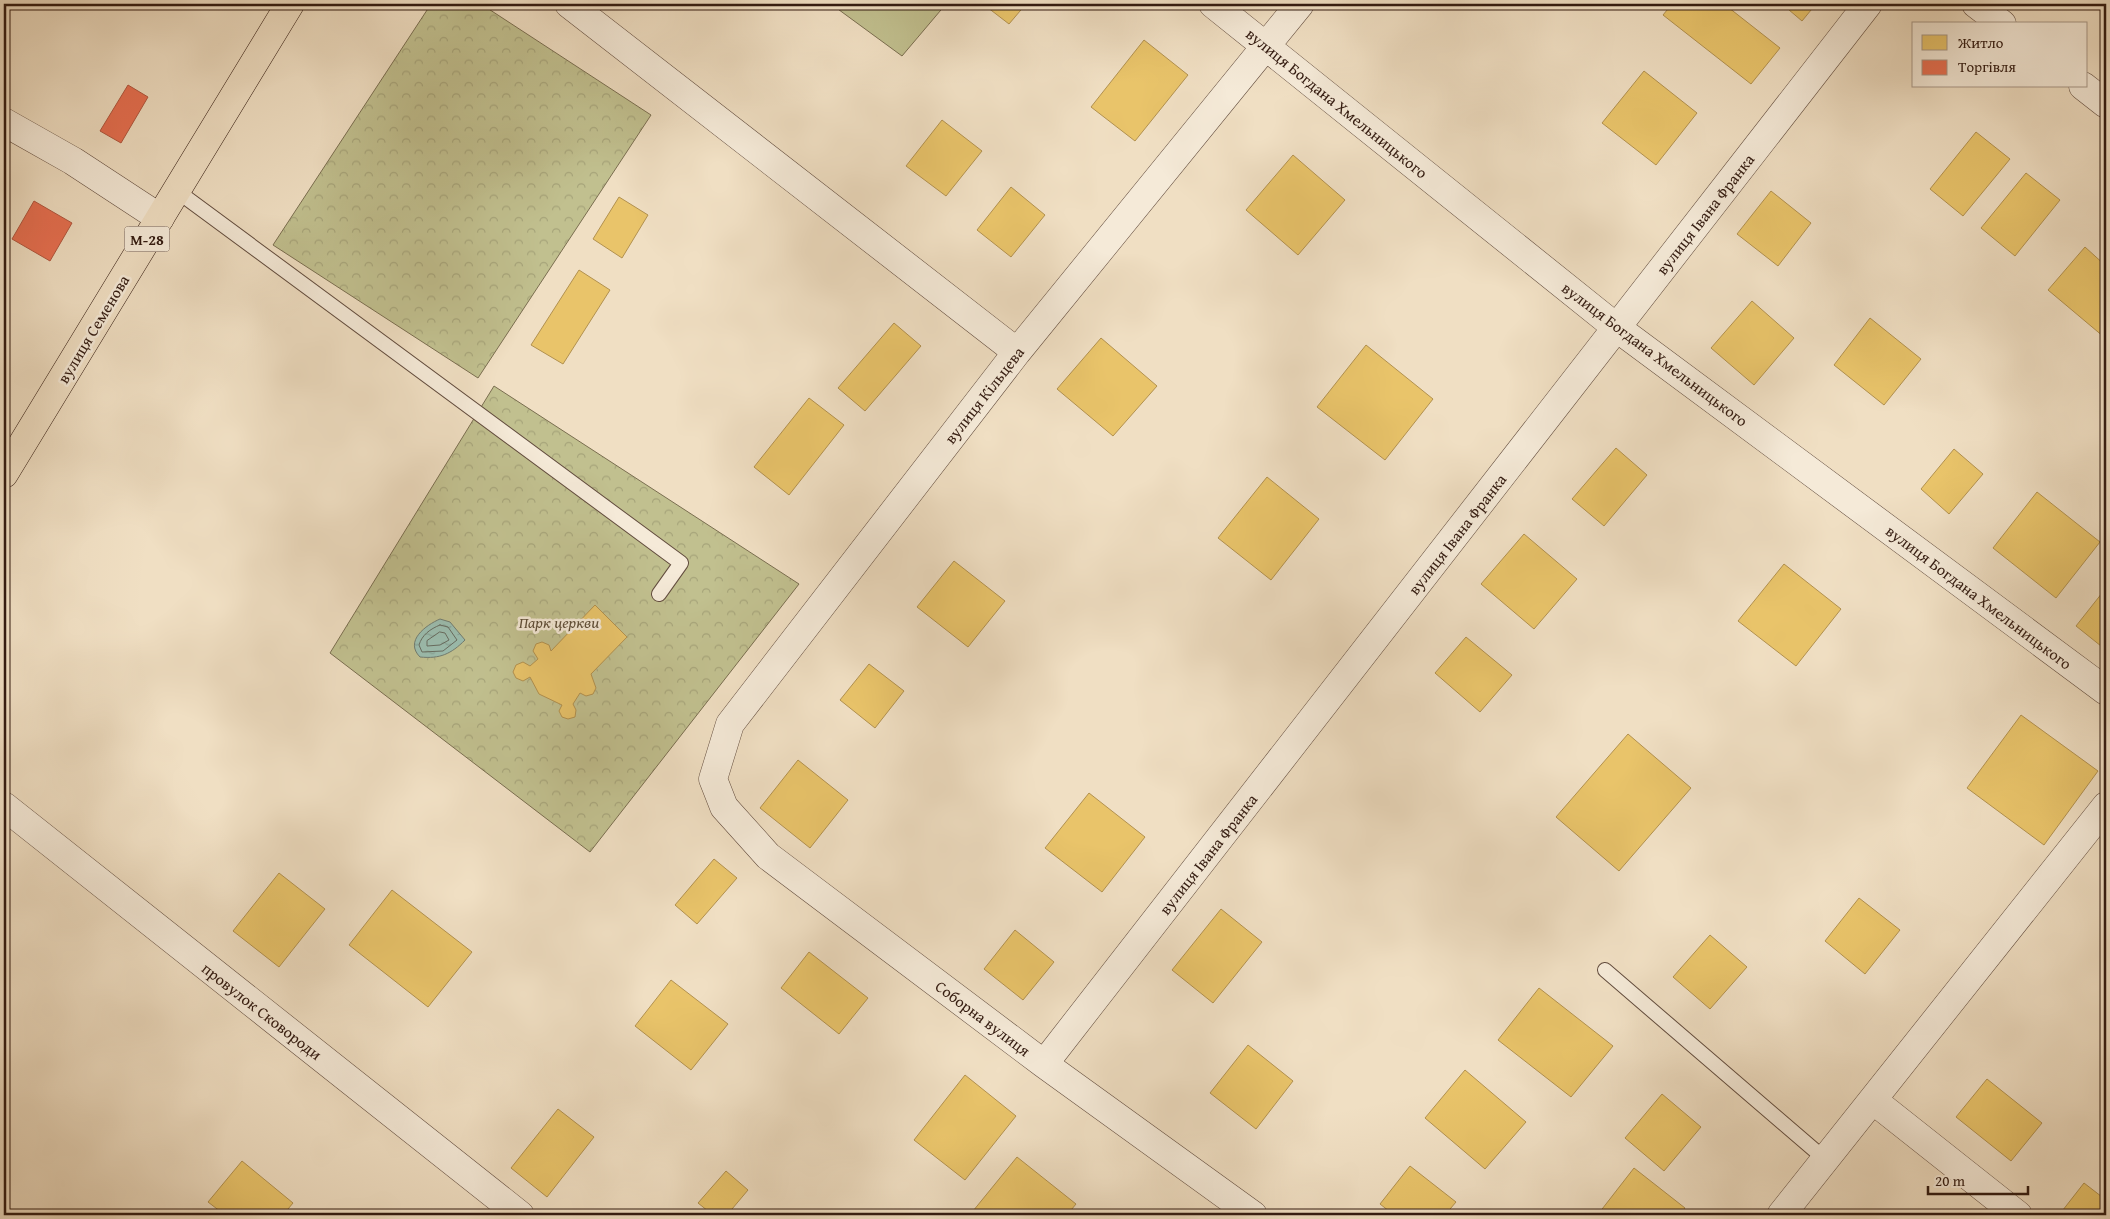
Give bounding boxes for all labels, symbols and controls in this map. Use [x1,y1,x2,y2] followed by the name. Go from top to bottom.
[1241,22,1433,184] street label: вулиця Богдана Хмельницького
[1912,22,2088,88] legend
[1957,32,2004,53] text: Житло
[1958,56,2016,77] text: Торгівля
[1650,148,1760,280] street label: вулиця Івана Франка
[124,226,170,252] road number: М-28
[51,270,135,388] street label: вулиця Семенова
[1557,276,1753,432] street label: вулиця Богдана Хмельницького
[938,341,1030,449] street label: вулиця Кільцева
[1402,468,1512,600] street label: вулиця Івана Франка
[1881,519,2077,675] street label: вулиця Богдана Хмельницького
[519,610,599,634] park label: Парк церкви
[1153,788,1263,920] street label: вулиця Івана Франка
[197,956,328,1066] street label: провулок Сковороди
[930,974,1036,1062] street label: Соборна вулиця
[1928,1164,2028,1196] scale bar
[1935,1170,1966,1191] text: 20 m

